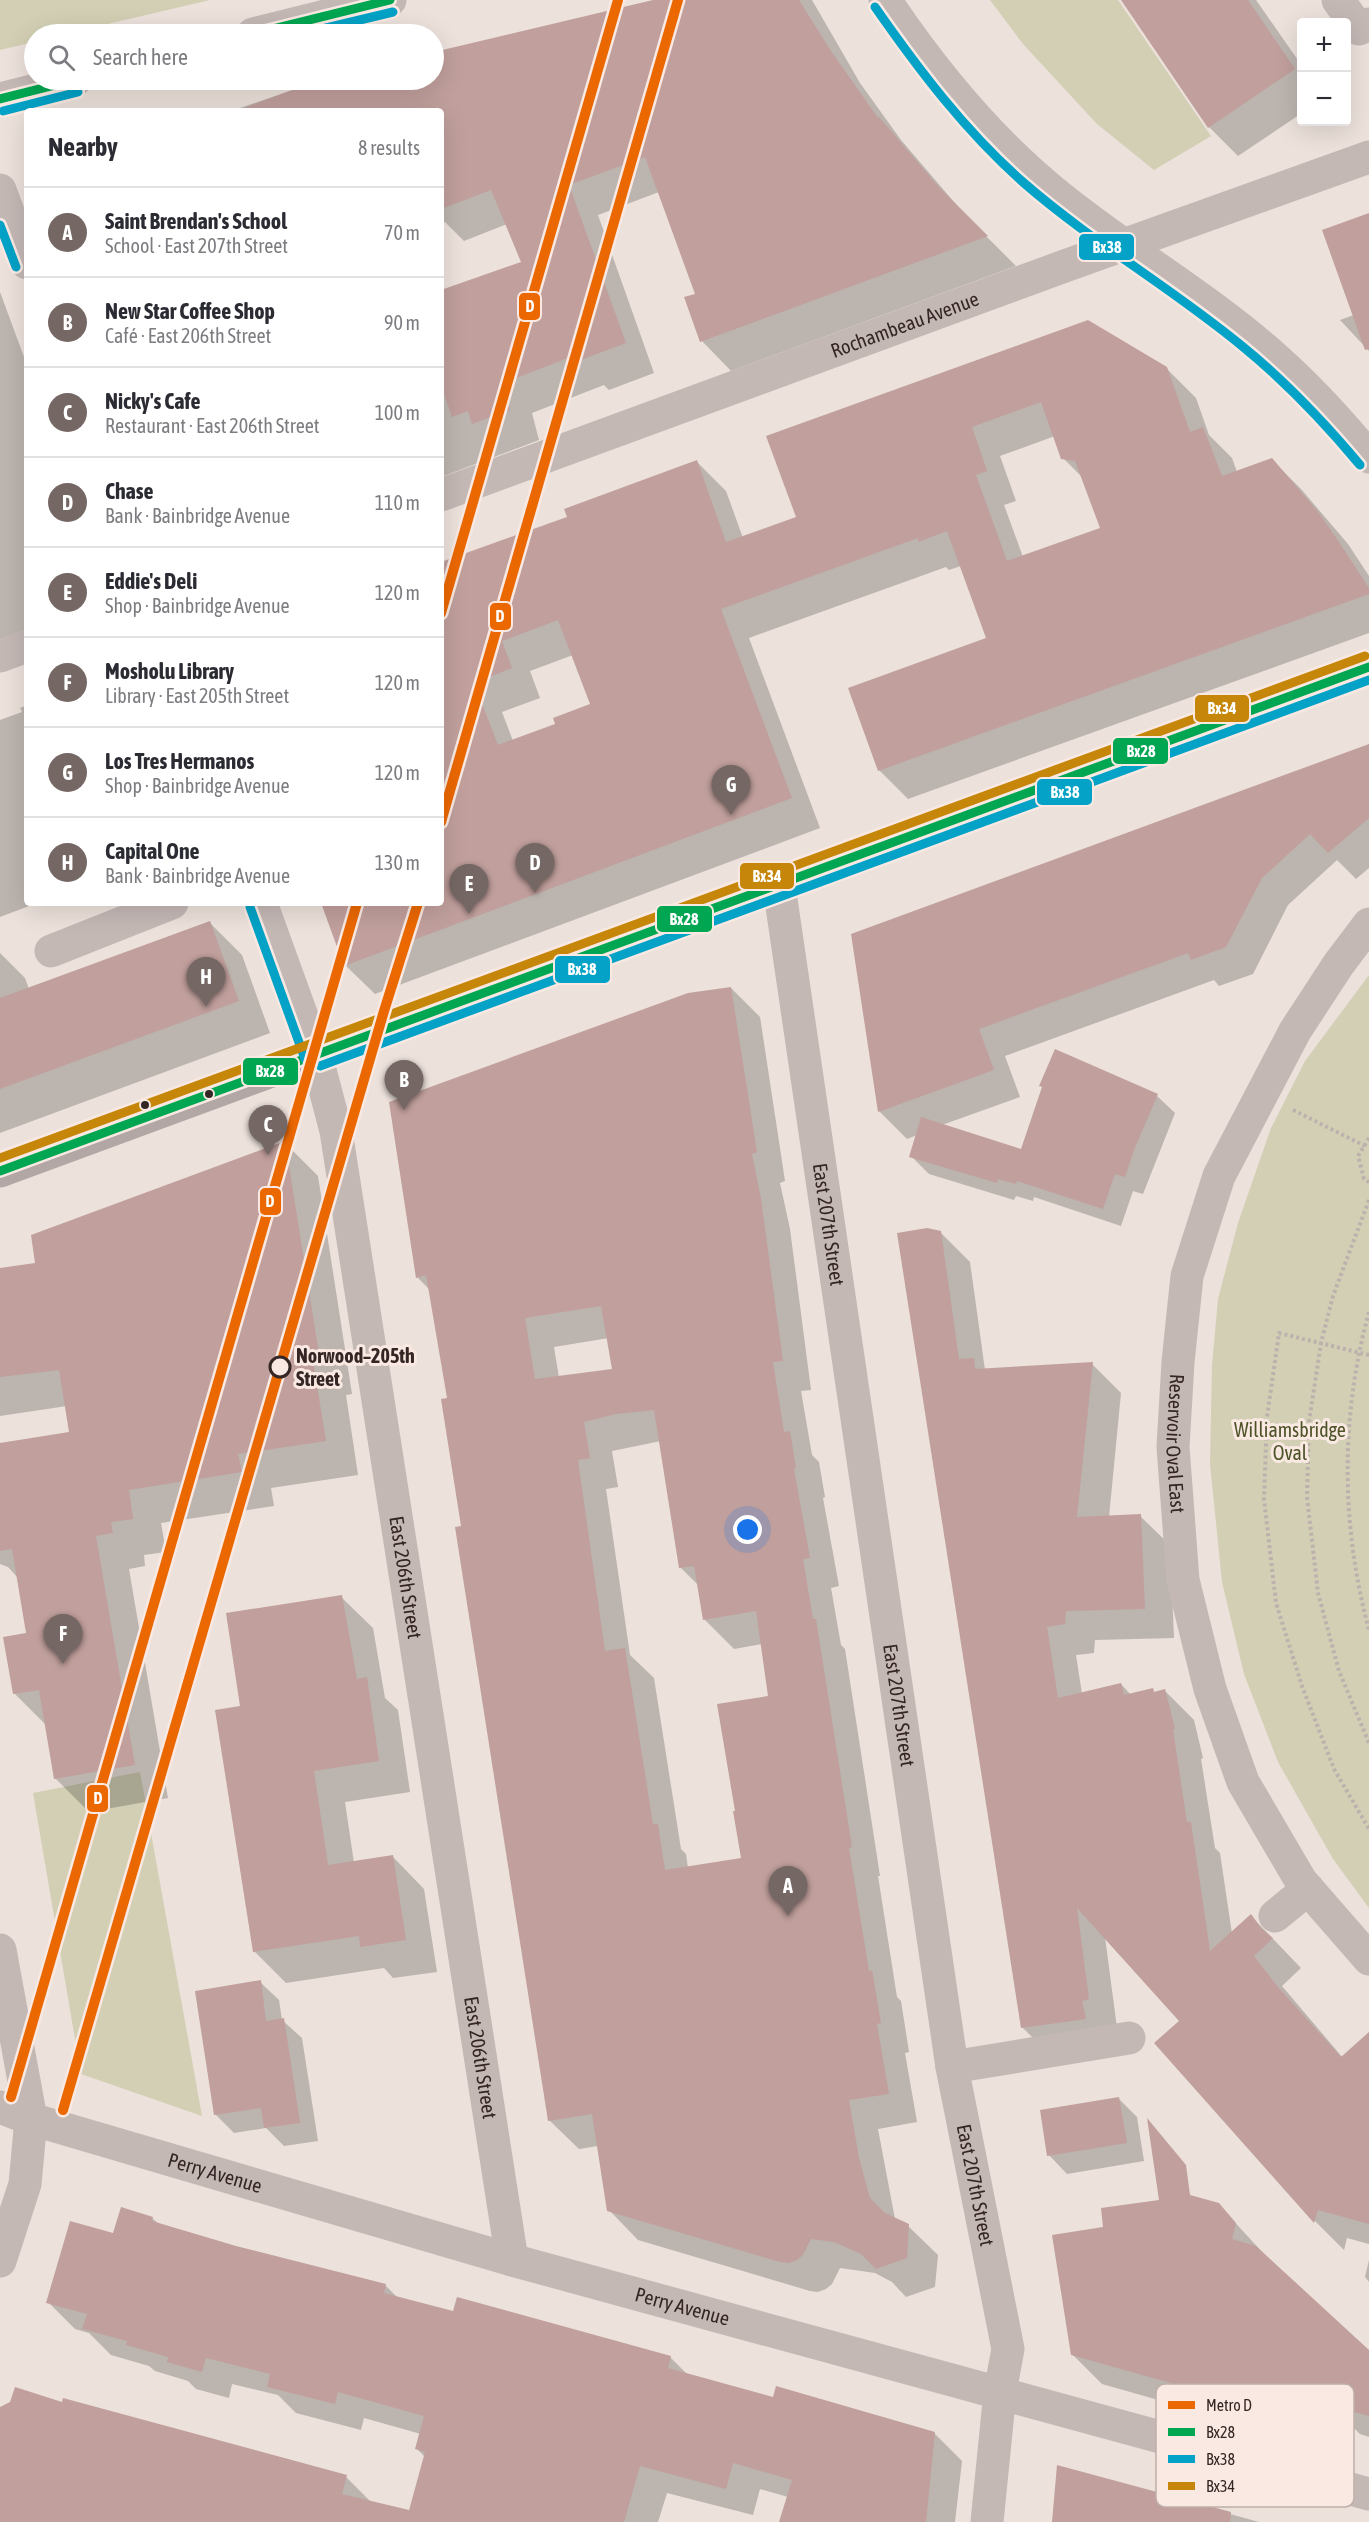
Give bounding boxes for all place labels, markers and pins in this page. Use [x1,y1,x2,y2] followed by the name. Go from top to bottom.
[712,766,750,815] pin: G
[516,844,554,893] pin: D
[450,864,488,914] pin: E
[186,958,226,1007] pin: H
[384,1060,424,1110] pin: B
[203,1088,215,1100] unlabelled marker
[139,1099,151,1111] unlabelled marker
[248,1106,288,1155] pin: C
[296,1344,415,1390] place label: Norwood–205th Street
[269,1356,291,1378] marker: Norwood–205th Street
[44,1614,82,1664] pin: F
[768,1866,808,1916] pin: A

